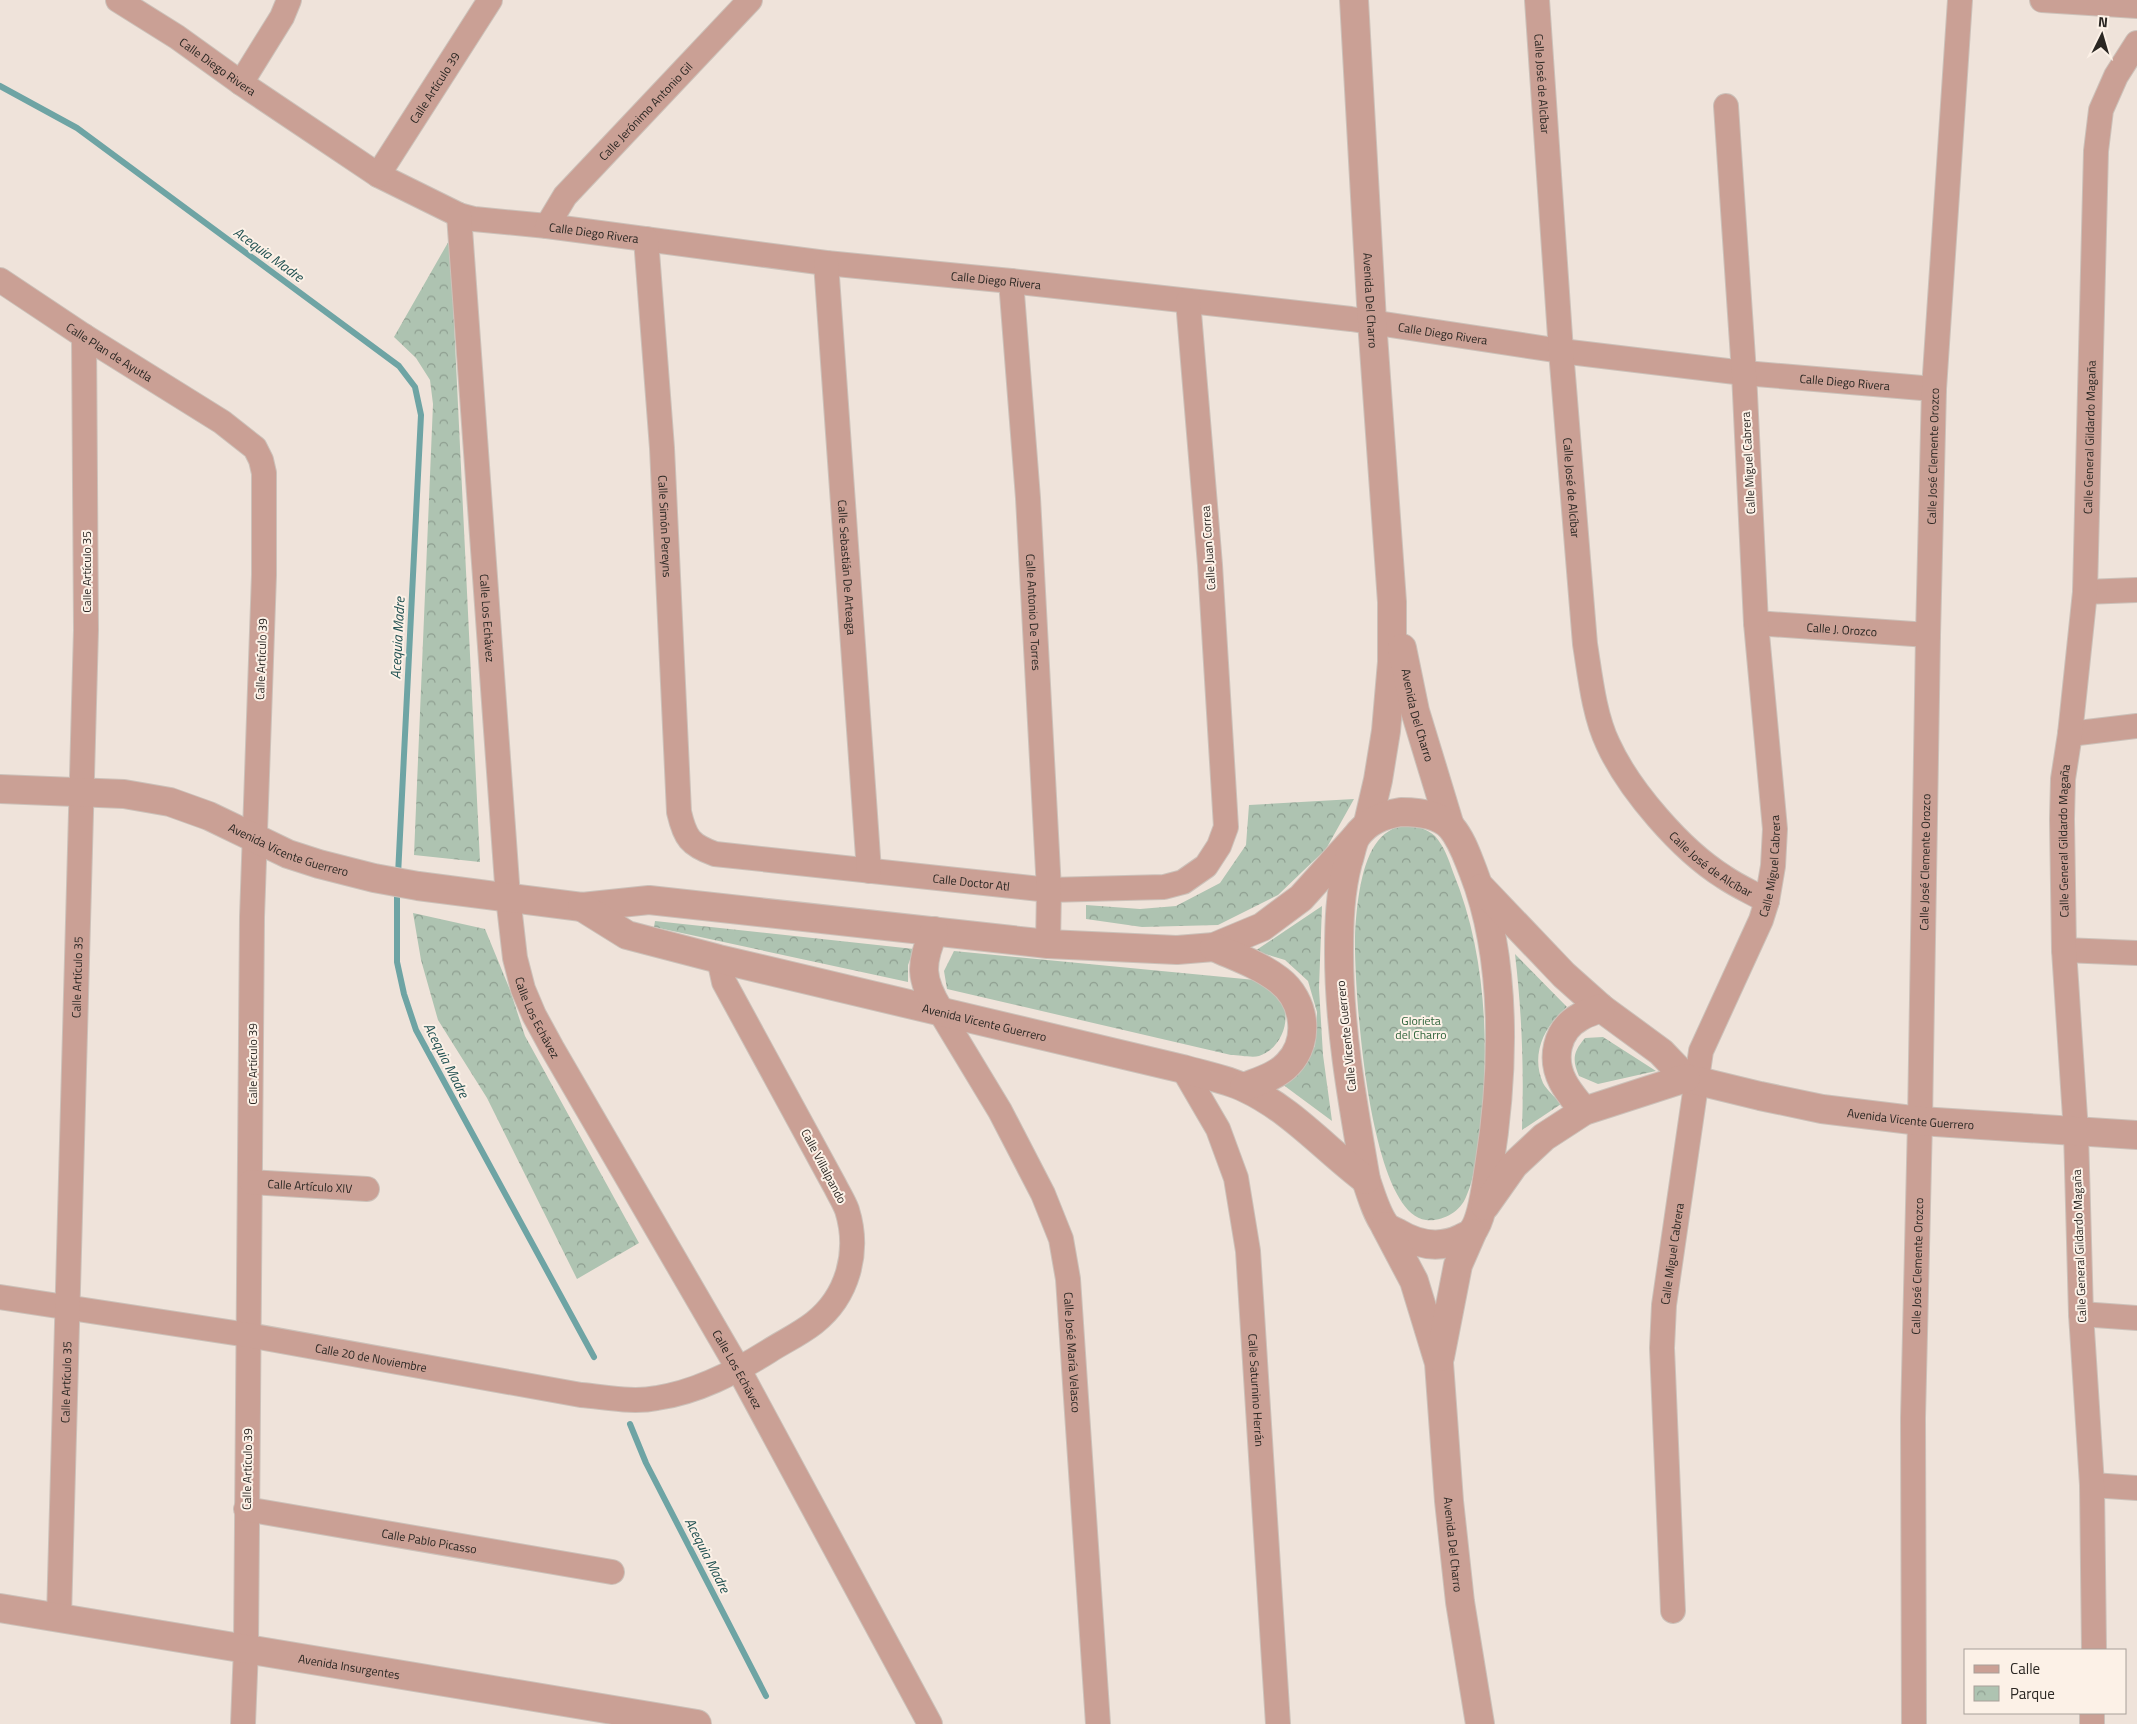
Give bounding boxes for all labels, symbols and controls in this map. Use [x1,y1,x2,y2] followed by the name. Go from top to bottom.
[2077,10,2127,60] north arrow
[2097,11,2109,32] text: N
[176,32,260,100] street label: Calle Diego Rivera
[1530,33,1556,135] street label: Calle José de Alcíbar
[404,48,464,127] street label: Calle Artículo 39
[594,57,697,165] street label: Calle Jerónimo Antonio Gil
[548,217,640,248] street label: Calle Diego Rivera
[230,221,310,288] water label: Acequia Madre
[1359,252,1383,349] street label: Avenida Del Charro
[950,266,1042,294] street label: Calle Diego Rivera
[63,317,157,386] street label: Calle Plan de Ayutla
[1397,317,1489,349] street label: Calle Diego Rivera
[2077,360,2100,514] street label: Calle General Gildardo Magaña
[1799,368,1891,395] street label: Calle Diego Rivera
[1921,388,1944,525] street label: Calle José Clemente Orozco
[1736,411,1760,515] street label: Calle Miguel Cabrera
[1559,437,1586,539] street label: Calle José de Alcíbar
[654,475,678,578] street label: Calle Simón Pereyns
[833,499,862,636] street label: Calle Sebastián De Arteaga
[1196,505,1220,591] street label: Calle Juan Correa
[77,531,96,613] street label: Calle Artículo 35
[1022,553,1047,671] street label: Calle Antonio De Torres
[475,573,501,663] street label: Calle Los Echávez
[384,595,410,680] water label: Acequia Madre
[1806,617,1878,641] street label: Calle J. Orozco
[250,618,272,700] street label: Calle Artículo 39
[1397,667,1439,764] street label: Avenida Del Charro
[2052,763,2075,918] street label: Calle General Gildardo Magaña
[1914,794,1935,931] street label: Calle José Clemente Orozco
[1753,814,1785,919] street label: Calle Miguel Cabrera
[226,817,351,881] street label: Avenida Vicente Guerrero
[1665,826,1756,901] street label: Calle José de Alcíbar
[932,868,1011,895] street label: Calle Doctor Atl
[66,936,87,1018] street label: Calle Artículo 35
[511,975,565,1062] street label: Calle Los Echávez
[1331,980,1361,1092] street label: Calle Vicente Guerrero
[920,998,1049,1046] street label: Avenida Vicente Guerrero
[1395,1011,1447,1044] park label: Glorieta del Charro
[419,1019,476,1103] water label: Acequia Madre
[243,1023,262,1105] street label: Calle Artículo 39
[1846,1103,1975,1134] street label: Avenida Vicente Guerrero
[796,1125,852,1207] street label: Calle Villalpando
[2067,1169,2091,1323] street label: Calle General Gildardo Magaña
[267,1174,353,1198] street label: Calle Artículo XIV
[1905,1197,1928,1335] street label: Calle José Clemente Orozco
[1655,1202,1688,1306] street label: Calle Miguel Cabrera
[1059,1291,1086,1413] street label: Calle José María Velasco
[708,1326,768,1412] street label: Calle Los Echávez
[1244,1333,1270,1447] street label: Calle Saturnino Herrán
[314,1338,429,1377] street label: Calle 20 de Noviembre
[55,1341,76,1423] street label: Calle Artículo 35
[237,1428,257,1510] street label: Calle Artículo 39
[1439,1496,1468,1593] street label: Avenida Del Charro
[680,1514,737,1598] water label: Acequia Madre
[380,1523,478,1558] street label: Calle Pablo Picasso
[297,1648,402,1684] street label: Avenida Insurgentes
[1964,1649,2127,1714] legend
[2010,1657,2040,1680] text: Calle
[2010,1682,2055,1705] text: Parque

